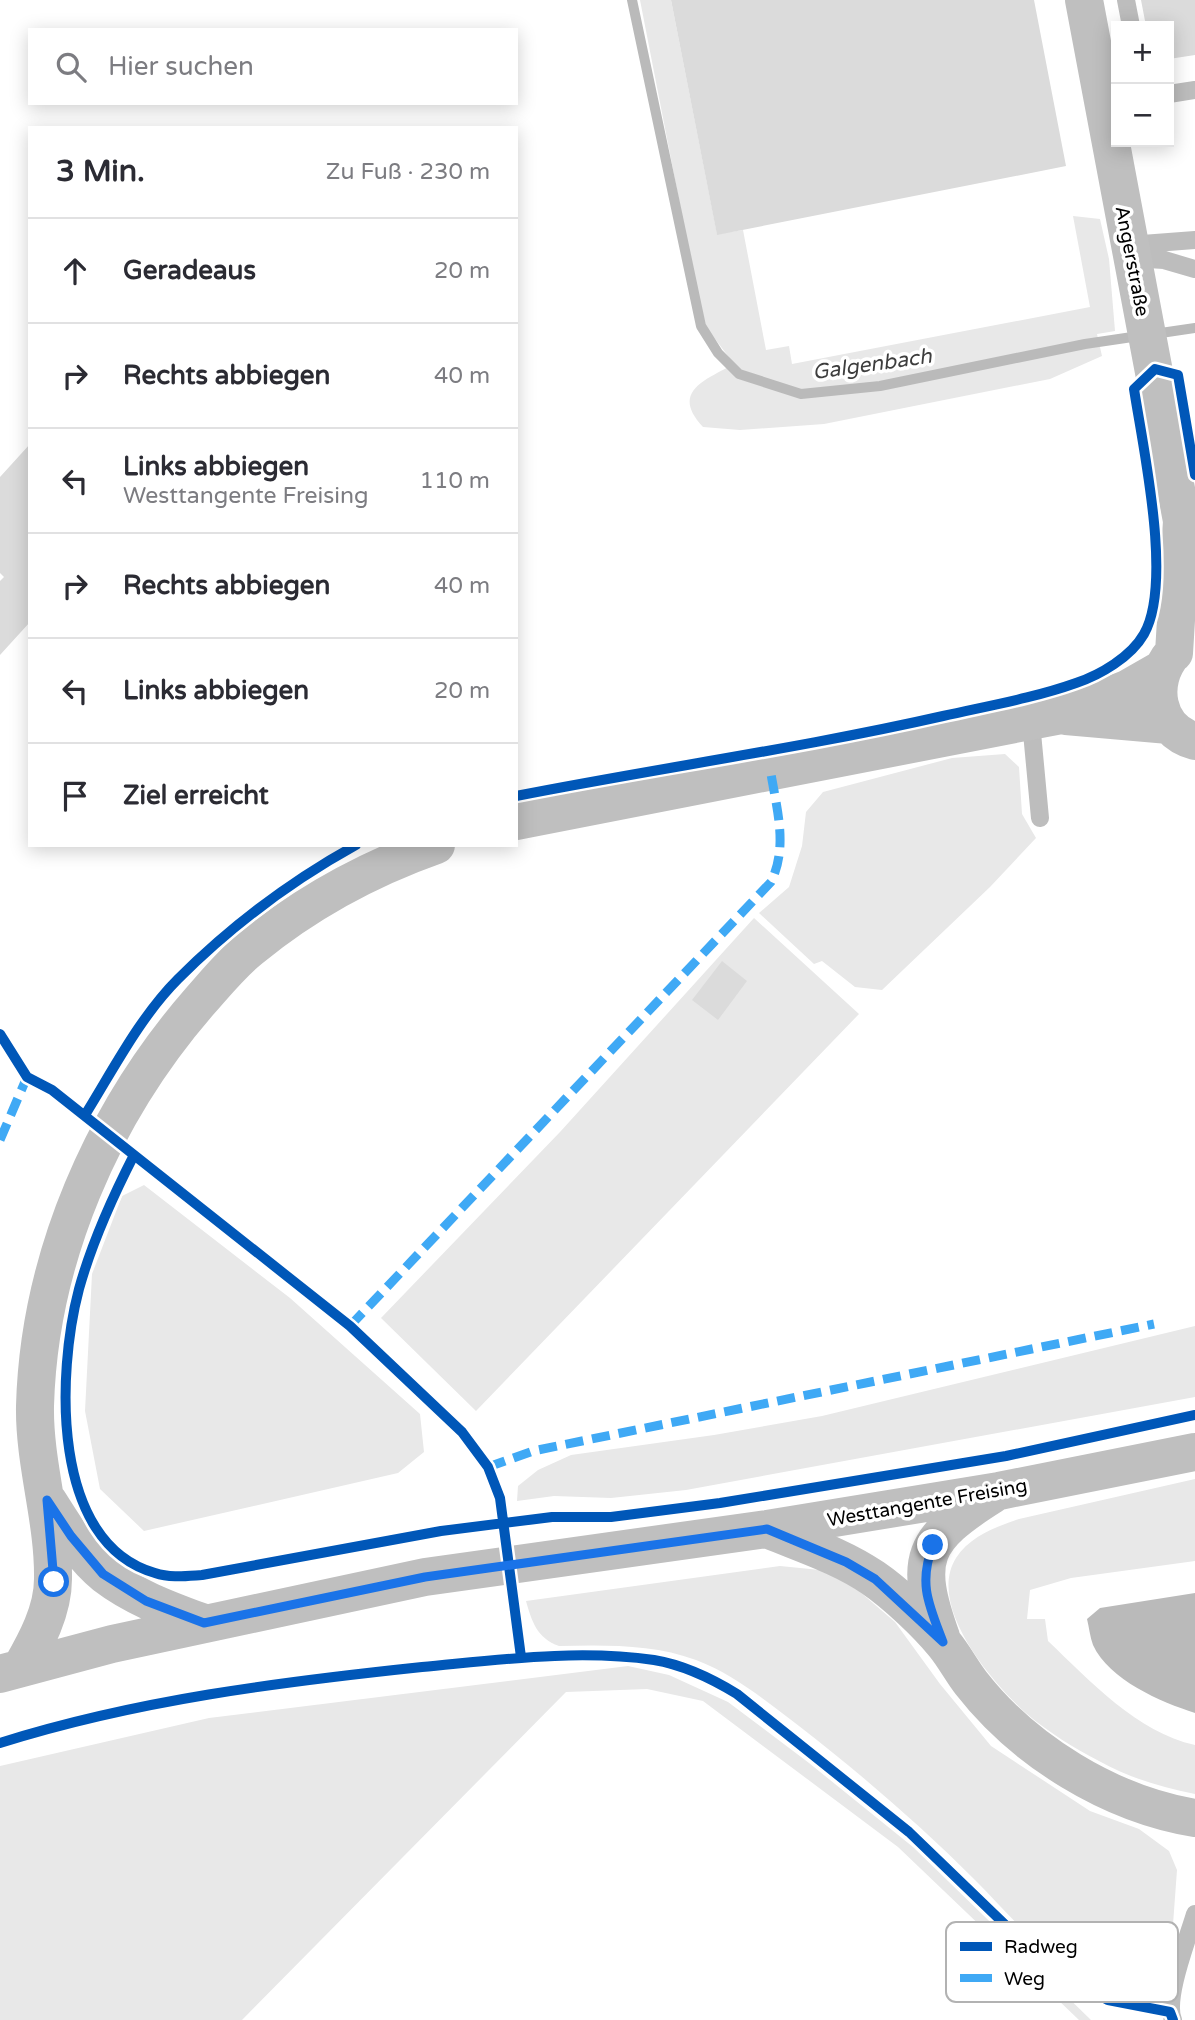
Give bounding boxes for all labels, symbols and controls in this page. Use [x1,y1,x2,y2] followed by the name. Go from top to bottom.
[1111,21,1174,147] map controls
[1111,21,1174,84] button: +
[28,28,518,105] search box
[52,48,90,86] icon: search
[108,51,254,82] text: Hier suchen
[1111,84,1174,147] button: −
[56,153,145,190] text: 3 Min.
[326,158,490,186] text: Zu Fuß · 230 m
[1111,204,1154,318] street label: Angerstraße
[56,252,94,290] icon: ahead
[123,255,256,286] text: Geradeaus
[434,257,490,285] text: 20 m
[811,344,934,385] water label: Galgenbach
[56,357,94,395] icon: right
[123,360,330,391] text: Rechts abbiegen
[434,362,490,390] text: 40 m
[123,451,309,482] text: Links abbiegen
[56,462,94,500] icon: left
[420,467,490,495] text: 110 m
[123,482,368,510] text: Westtangente Freising
[56,567,94,605] icon: right
[123,570,330,601] text: Rechts abbiegen
[434,572,490,600] text: 40 m
[56,672,94,710] icon: left
[123,675,309,706] text: Links abbiegen
[434,677,490,705] text: 20 m
[56,777,94,815] icon: arrive
[123,780,269,811] text: Ziel erreicht
[825,1475,1029,1531] street label: Westtangente Freising
[917,1529,948,1560] route end
[38,1566,69,1597] route start
[946,1922,1178,2002] legend
[1004,1936,1078,1958] text: Radweg
[1004,1968,1045,1990] text: Weg

